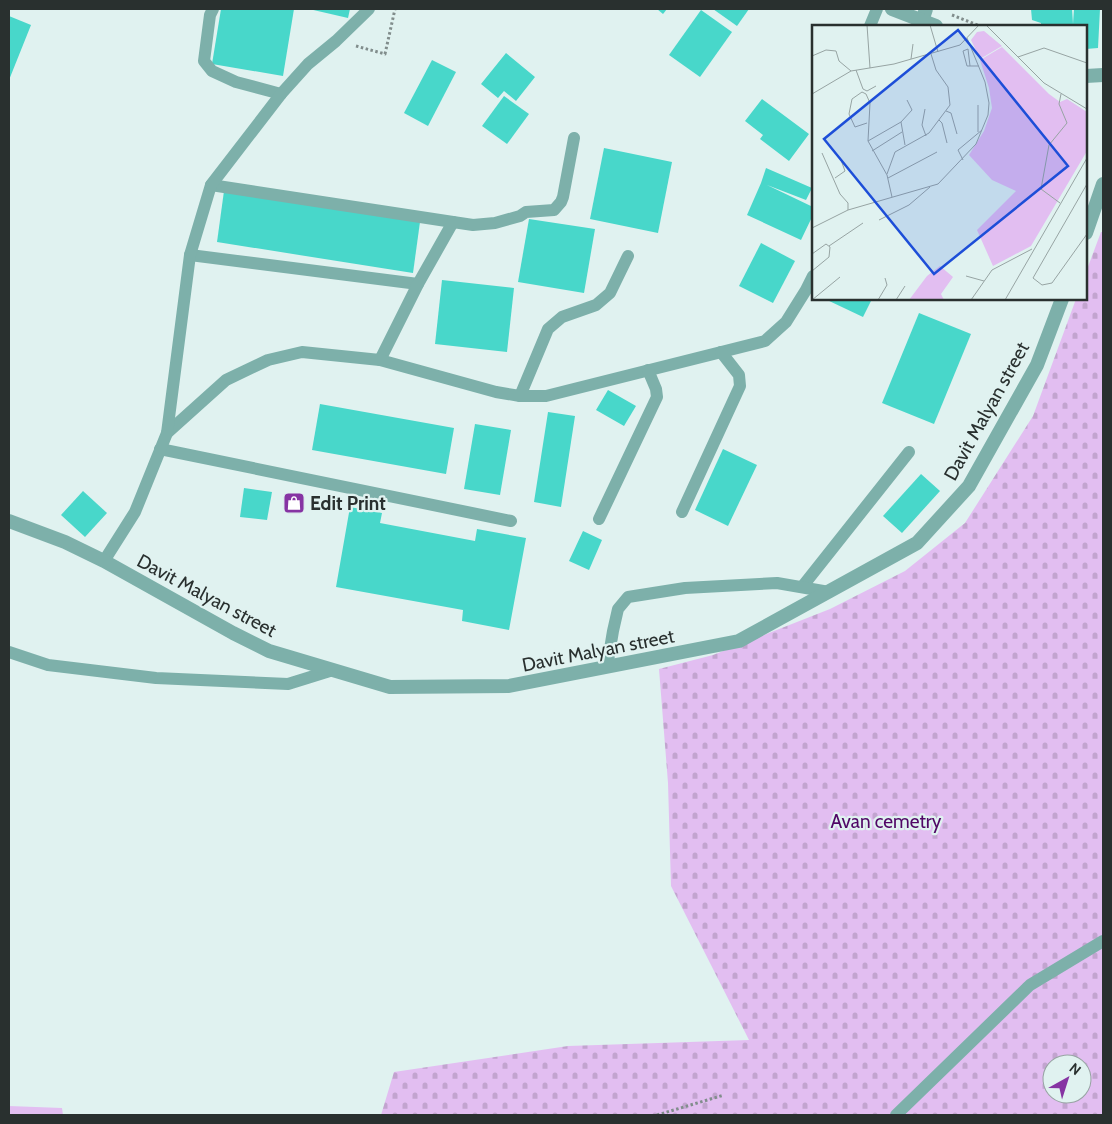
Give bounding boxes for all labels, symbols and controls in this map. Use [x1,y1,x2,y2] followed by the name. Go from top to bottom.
[812,25,1087,300] inset map
[939,338,1034,484] street label: Davit Malyan street
[282,491,306,515] shop icon: Edit Print
[310,492,386,515] place label: Edit Print
[133,549,281,642] street label: Davit Malyan street
[520,624,677,677] street label: Davit Malyan street
[831,810,942,833] park label: Avan cemetry
[1042,1054,1092,1104] north arrow
[1066,1059,1085,1079] text: N

